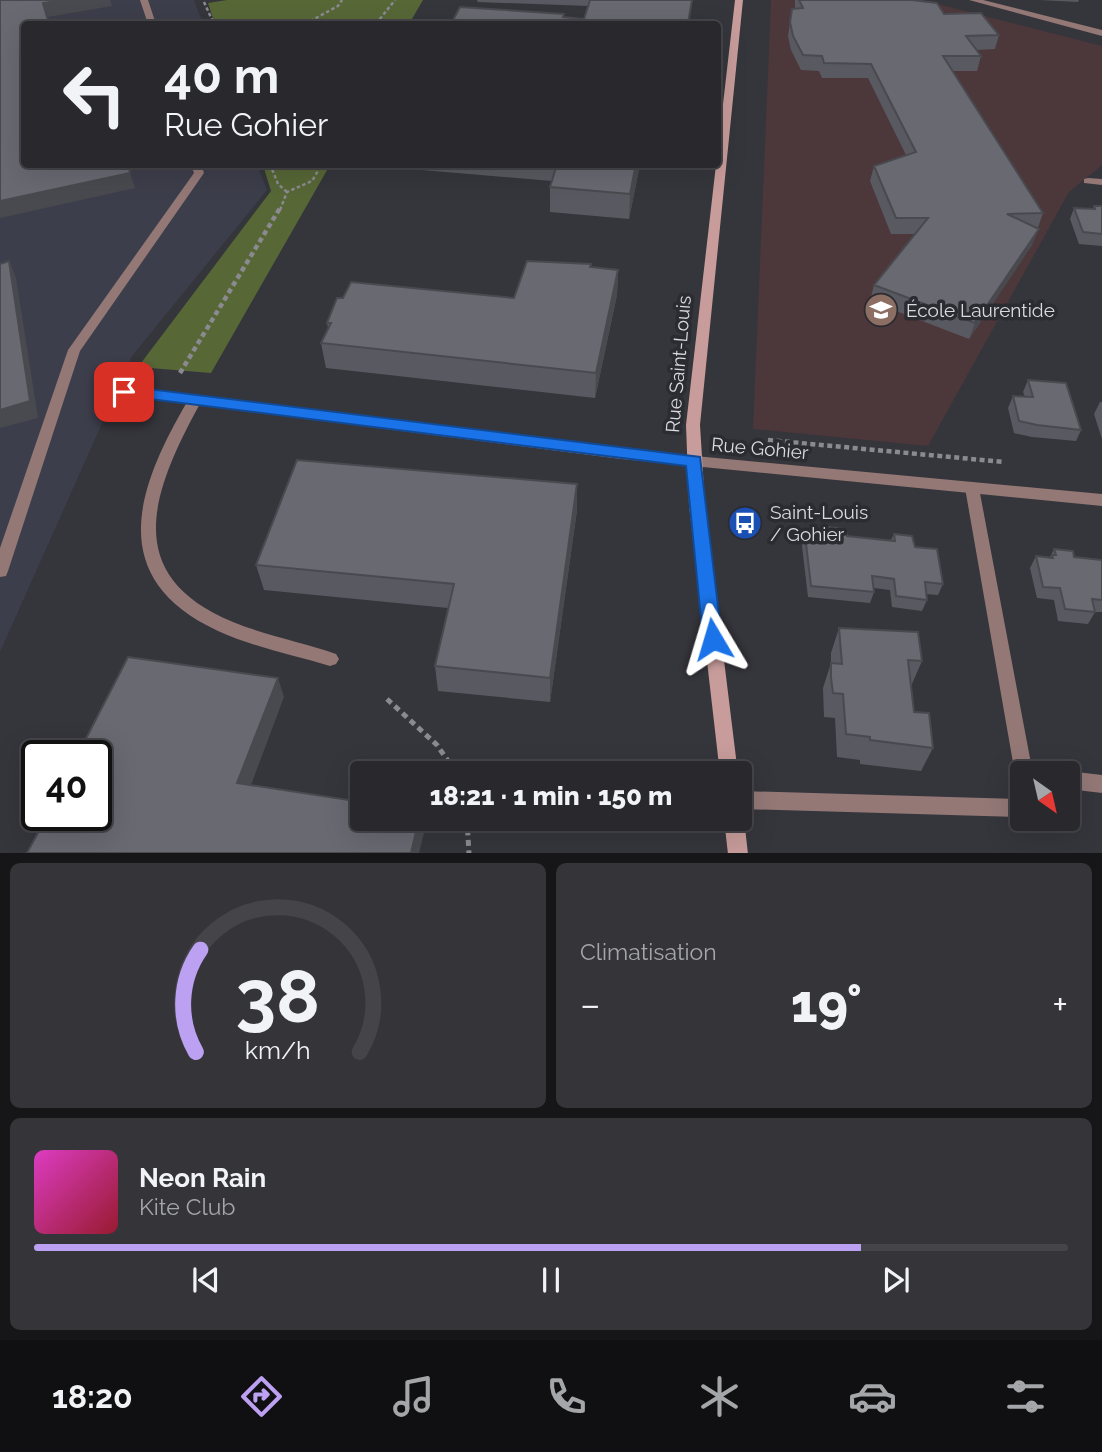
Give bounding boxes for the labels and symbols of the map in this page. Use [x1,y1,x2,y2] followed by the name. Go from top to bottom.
[862,291,900,329] school or university icon: École Laurentide
[661,294,695,434] street label: Rue Saint-Louis
[906,299,1055,321] place label: École Laurentide
[94,362,154,422] pin
[710,433,810,463] street label: Rue Gohier
[770,501,868,545] place label: Saint-Louis / Gohier
[726,504,764,542] bus stop icon: Saint-Louis / Gohier
[676,602,750,676] position arrow
[21,740,112,831] speed limit sign: 40
[1010,761,1080,831] north arrow

